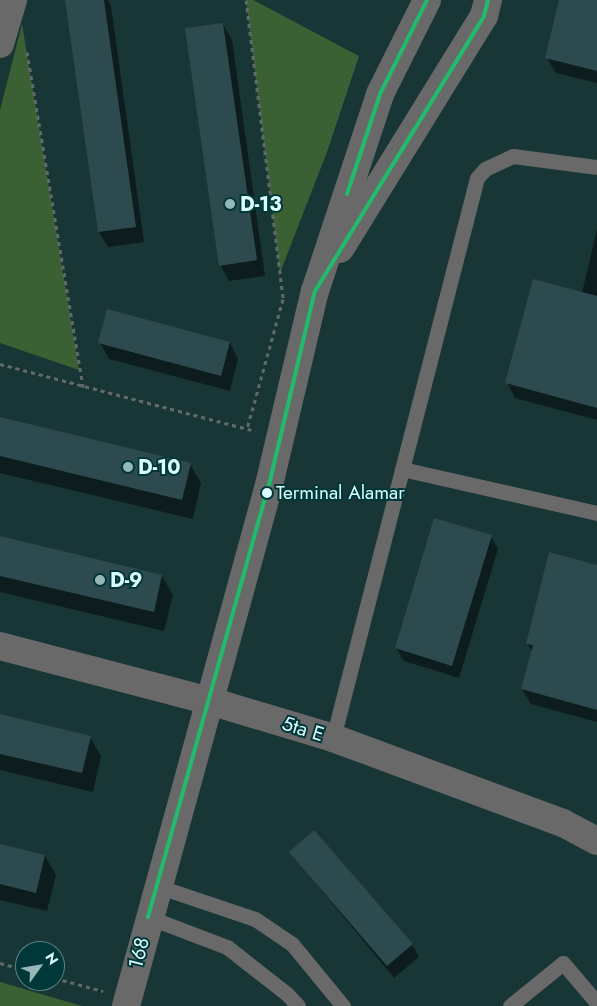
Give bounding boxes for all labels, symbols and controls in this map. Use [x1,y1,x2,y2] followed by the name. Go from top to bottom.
[240,192,282,216] place label: D-13
[224,198,236,210] marker: D-13
[138,455,181,479] place label: D-10
[122,461,134,473] marker: D-10
[276,482,405,504] place label: Terminal Alamar
[262,488,272,498] marker: Terminal Alamar
[110,568,142,592] place label: D-9
[94,574,106,586] marker: D-9
[279,711,327,747] street label: 5ta E
[124,935,154,971] street label: 168
[15,941,65,991] north arrow
[40,949,63,969] text: N

